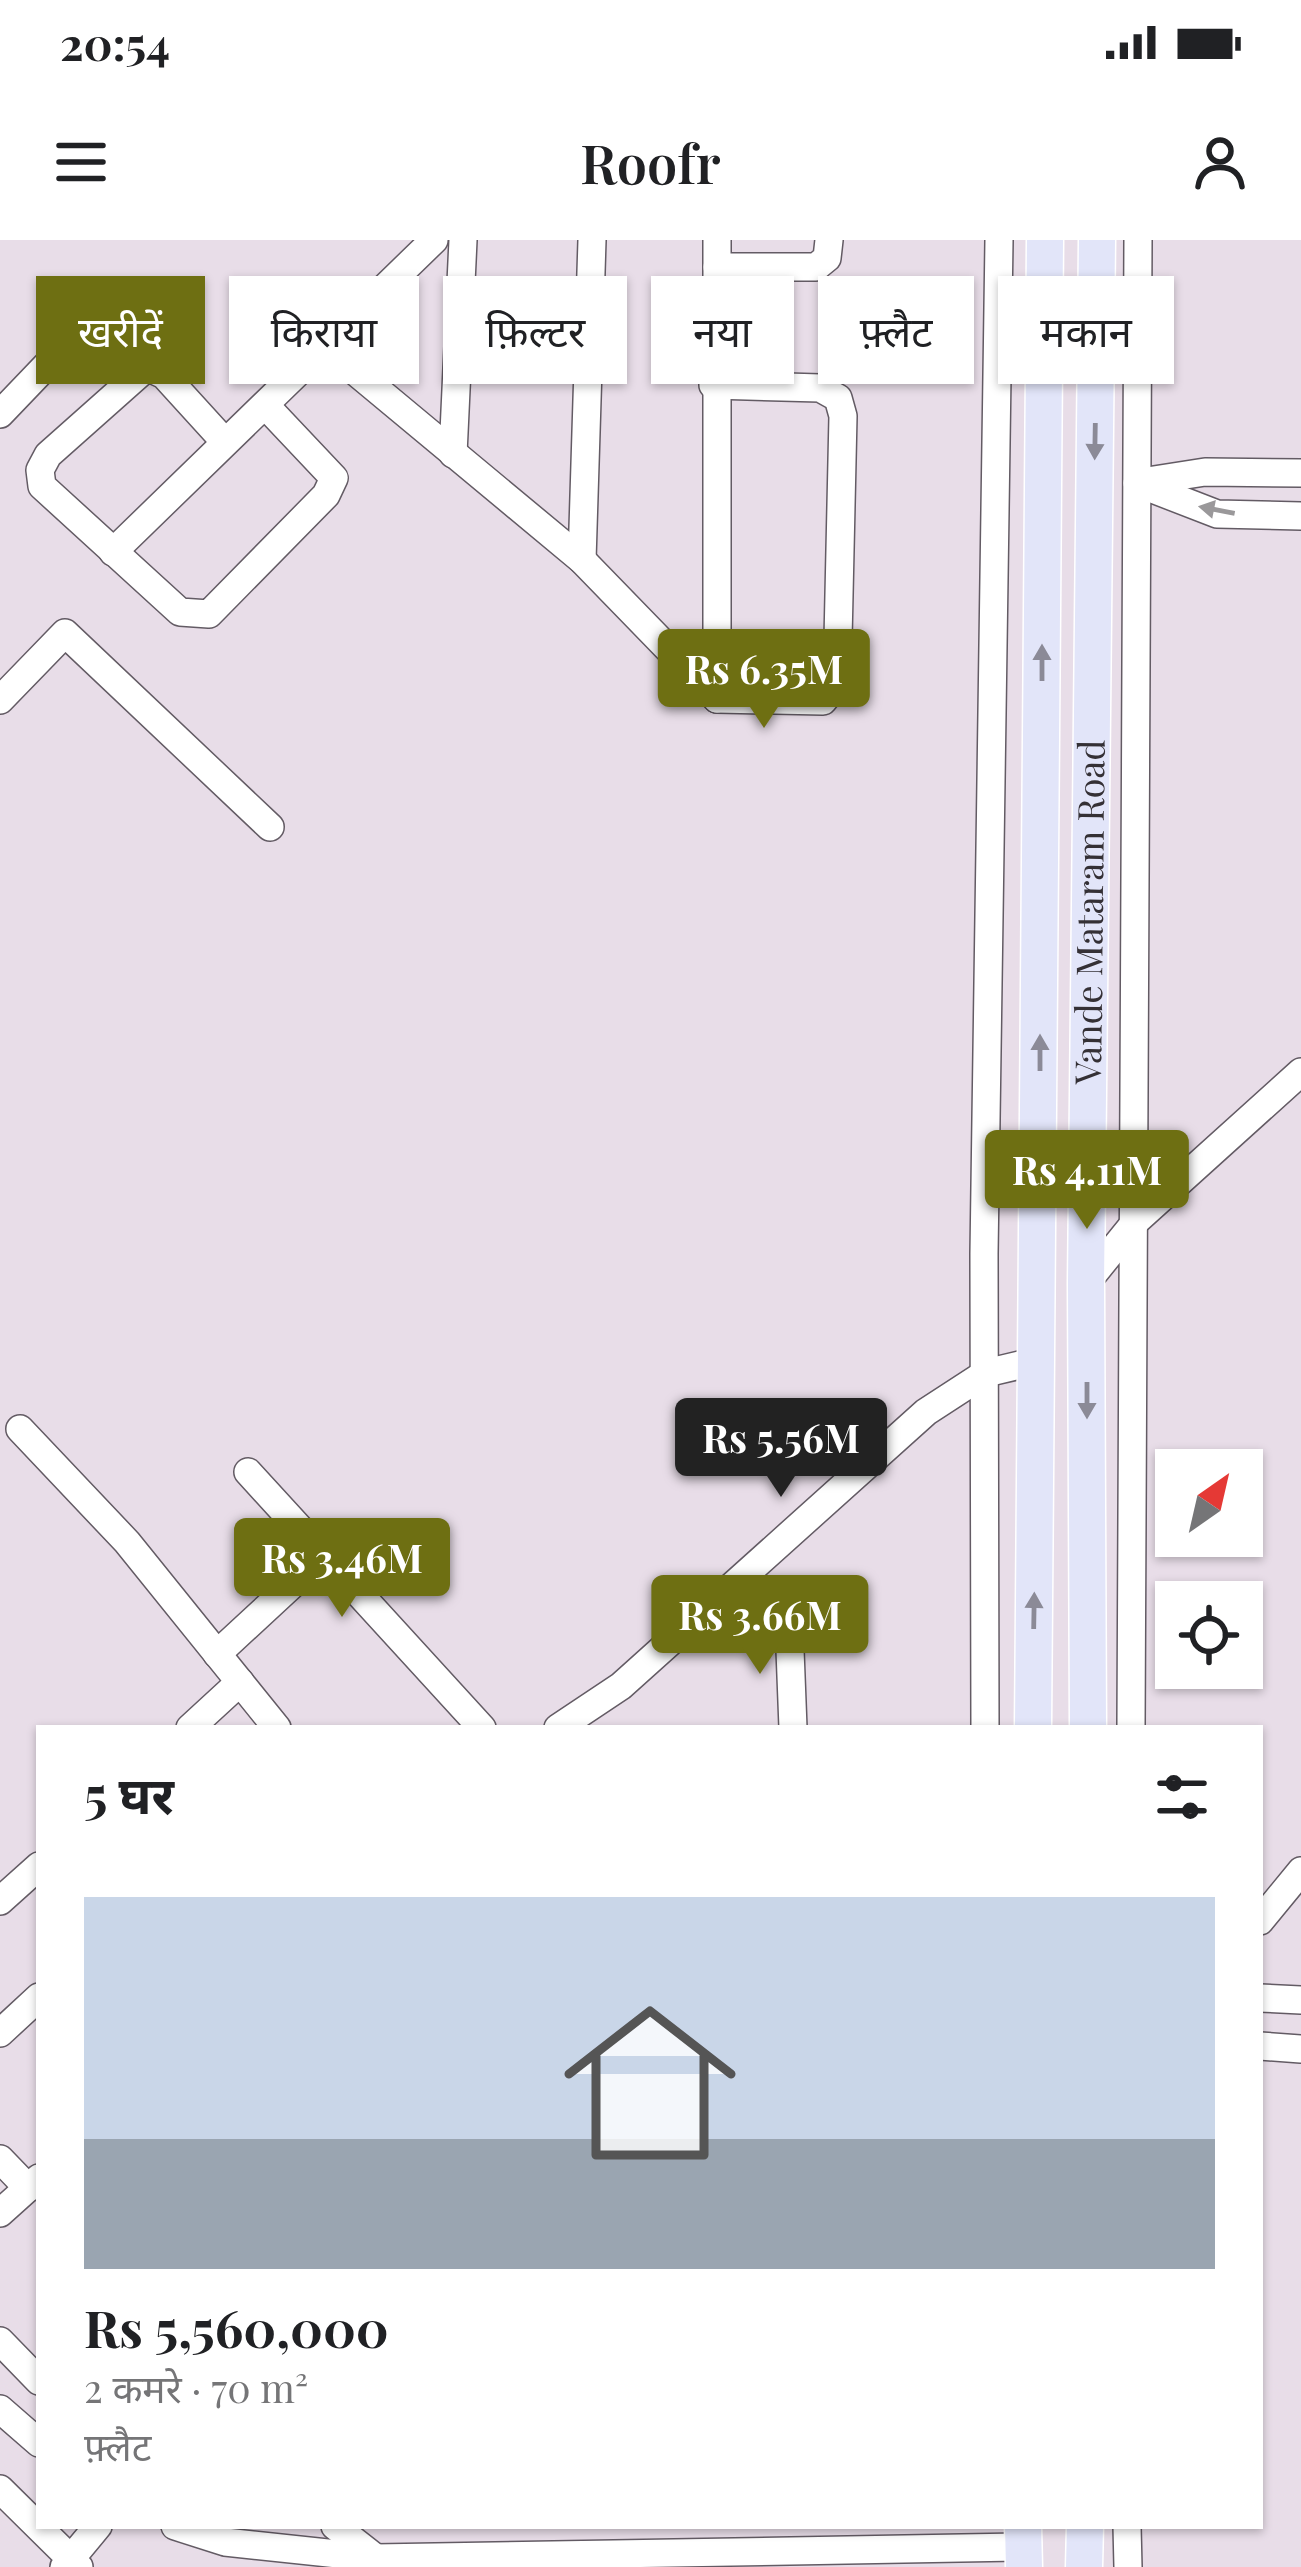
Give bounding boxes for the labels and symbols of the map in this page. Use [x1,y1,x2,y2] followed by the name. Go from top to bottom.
[1085,423,1105,461] one-way arrow
[1198,500,1235,519] one-way arrow
[640,629,888,731] pin: Rs 6.35M
[1032,643,1052,681] one-way arrow
[1062,739,1114,1086] street label: Vande Mataram Road
[1030,1033,1049,1071] one-way arrow
[963,1130,1211,1232] pin: Rs 4.11M
[1077,1382,1097,1420] one-way arrow
[657,1398,905,1500] pin: Rs 5.56M
[1155,1449,1263,1557] north arrow
[218,1518,466,1620] pin: Rs 3.46M
[636,1575,884,1677] pin: Rs 3.66M
[1025,1591,1044,1629] one-way arrow

